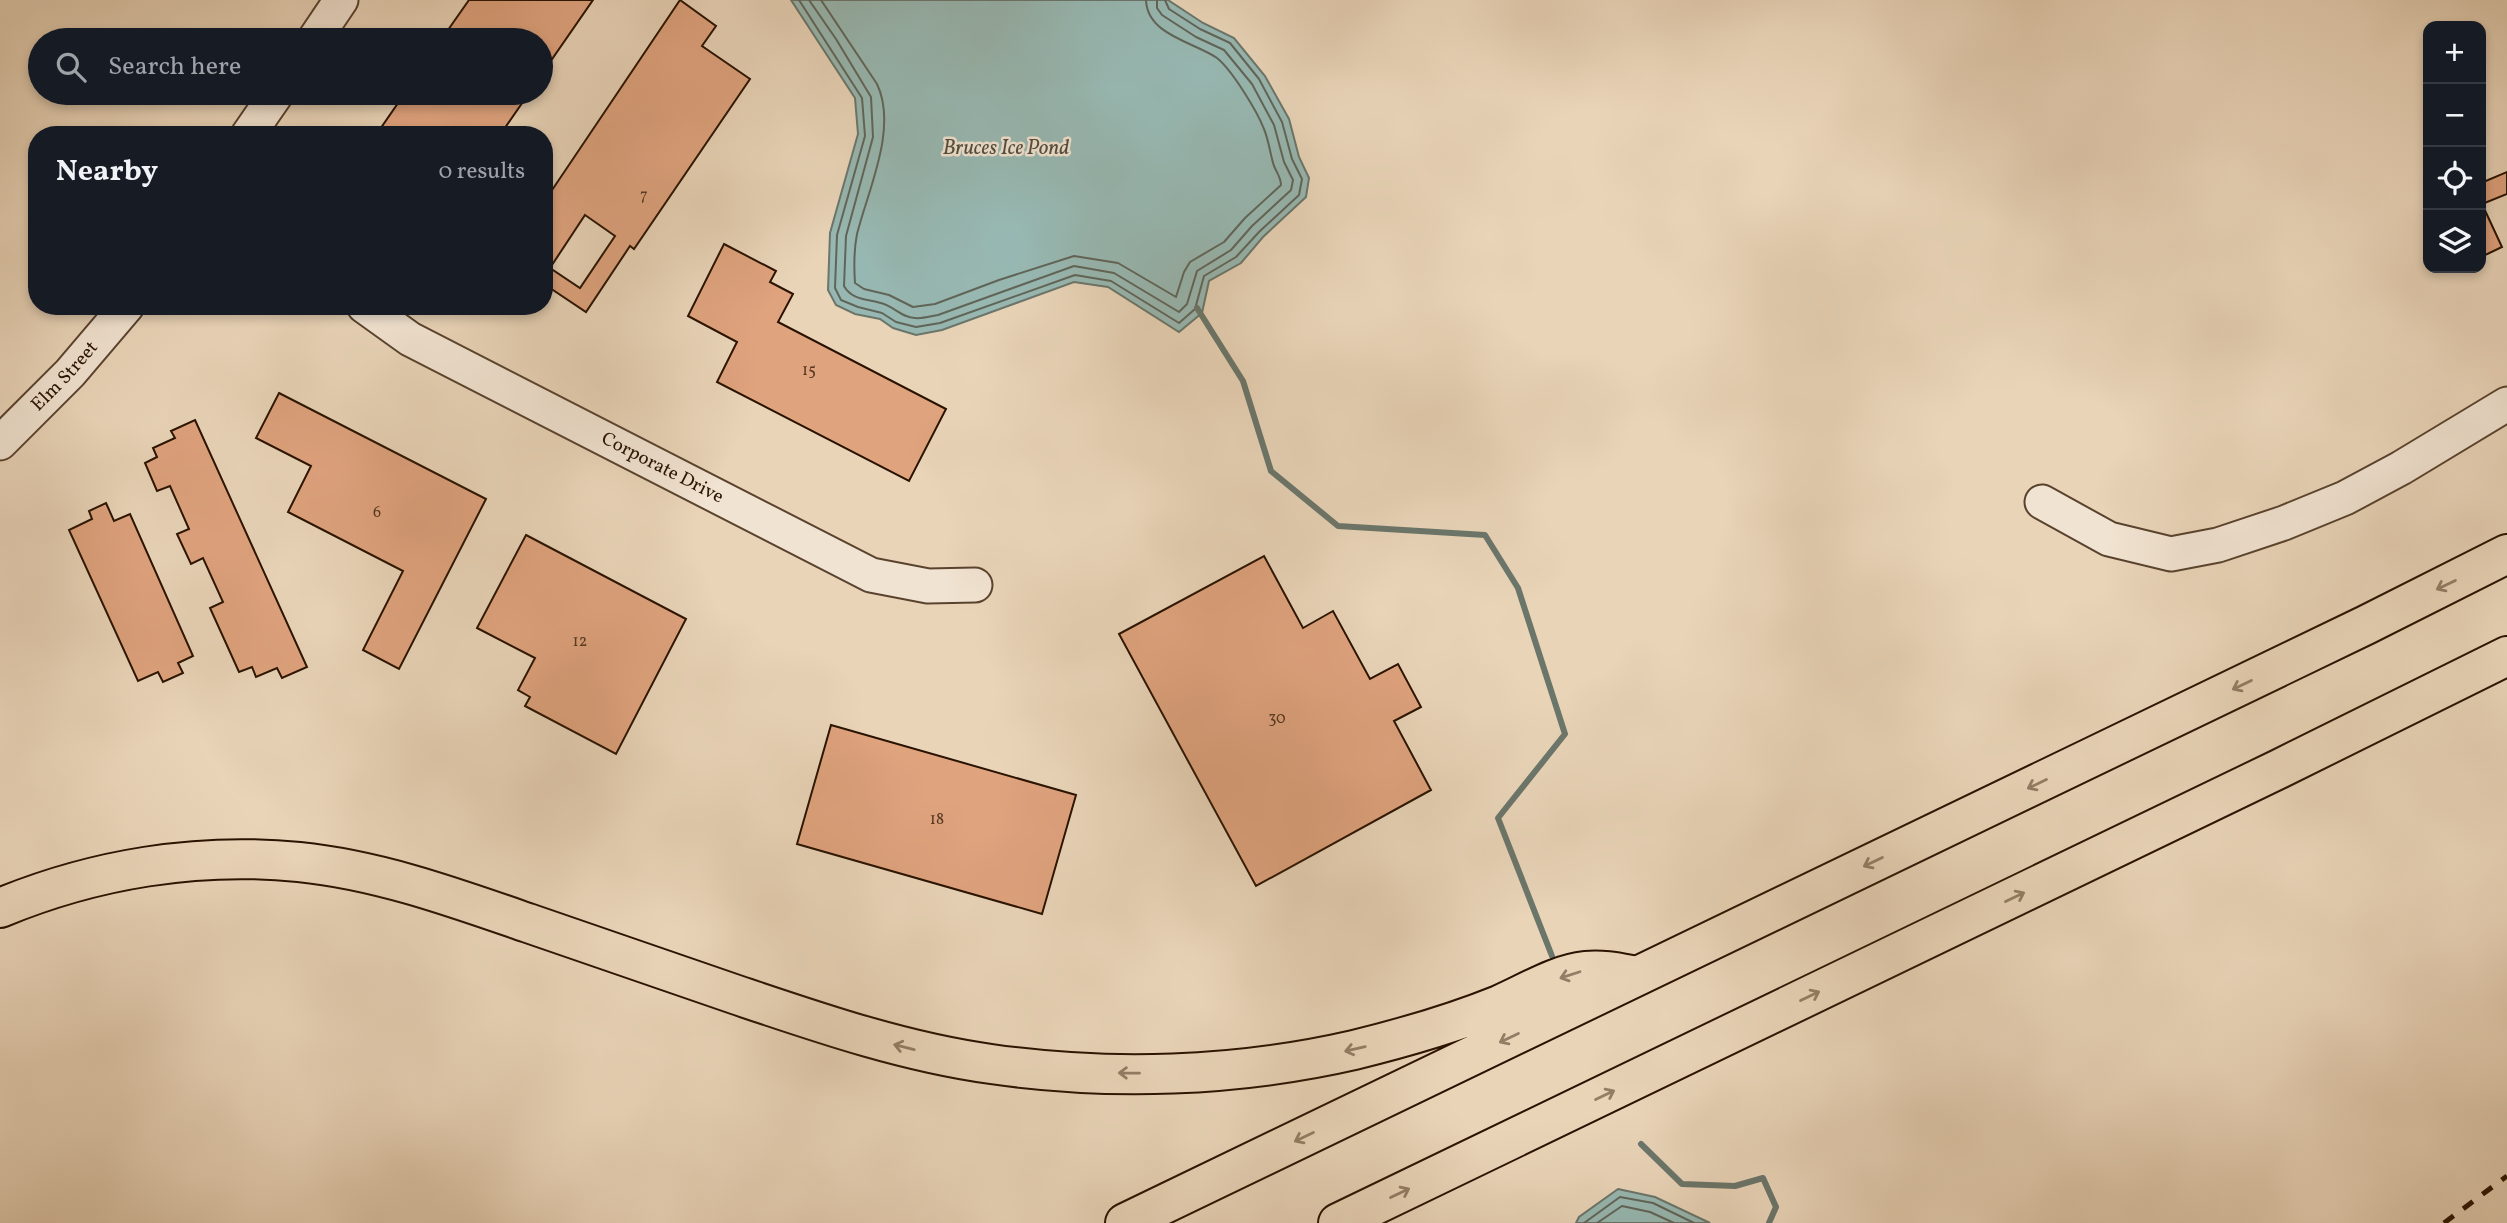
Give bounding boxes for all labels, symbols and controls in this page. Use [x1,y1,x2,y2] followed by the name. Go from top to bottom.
[2423,21,2486,273] map controls
[2423,21,2486,84] button: +
[28,28,553,105] search box
[52,48,90,86] icon: search
[108,49,241,85] text: Search here
[2423,84,2486,147] button: −
[943,134,1069,163] water label: Bruces Ice Pond
[2423,147,2486,210] button: locate
[56,151,158,193] text: Nearby
[438,156,525,188] text: 0 results
[640,185,648,207] house number: 7
[2423,210,2486,273] button: layers
[26,336,105,417] street label: Elm Street
[802,360,816,382] house number: 15
[597,426,728,510] street label: Corporate Drive
[373,502,381,524] house number: 6
[2436,579,2457,593] one-way arrow
[573,631,587,653] house number: 12
[2232,678,2253,692] one-way arrow
[1268,708,1286,730] house number: 30
[2027,777,2048,791] one-way arrow
[930,809,944,831] house number: 18
[1863,856,1884,870] one-way arrow
[2004,890,2025,903] one-way arrow
[1559,970,1581,983] one-way arrow
[1799,988,1820,1002] one-way arrow
[1499,1032,1520,1045] one-way arrow
[893,1040,916,1053] one-way arrow
[1344,1043,1367,1056] one-way arrow
[1118,1067,1141,1080] one-way arrow
[1594,1087,1615,1101] one-way arrow
[1294,1130,1315,1144] one-way arrow
[1389,1186,1410,1200] one-way arrow

